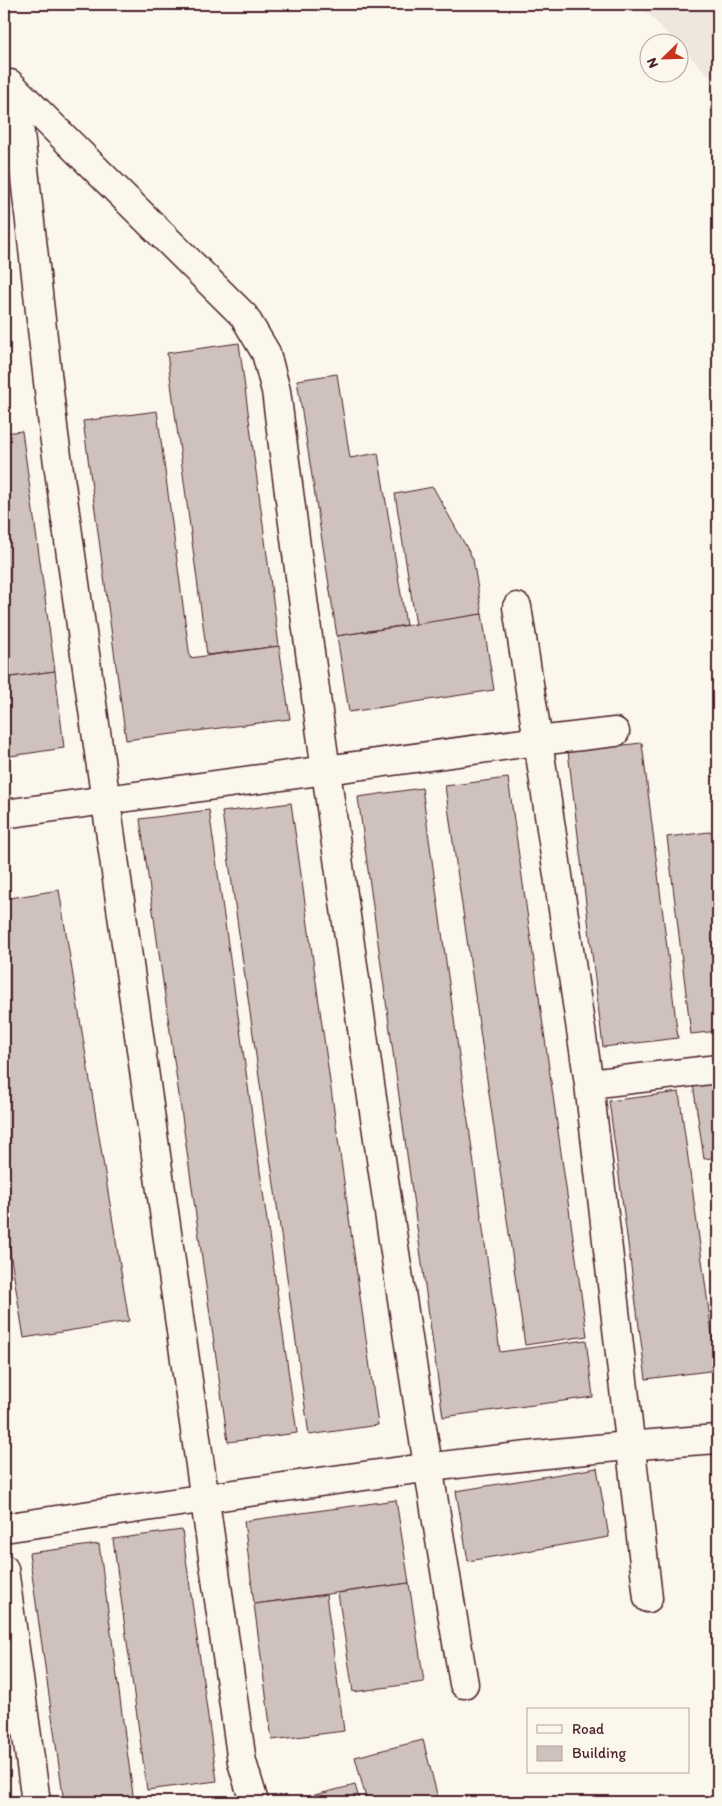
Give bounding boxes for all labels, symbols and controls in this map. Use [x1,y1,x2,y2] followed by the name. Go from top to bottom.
[640,32,690,82] north arrow
[643,55,662,71] text: N
[527,1708,690,1774] legend
[572,1720,605,1738] text: Road
[572,1744,626,1762] text: Building

